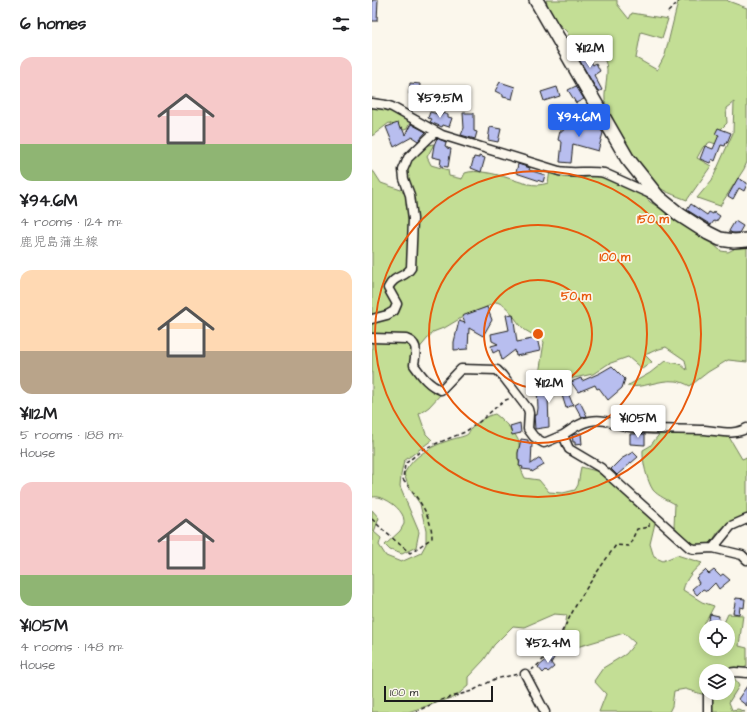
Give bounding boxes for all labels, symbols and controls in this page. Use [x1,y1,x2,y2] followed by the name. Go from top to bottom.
[20,12,86,36] text: 6 homes
[330,13,352,35] icon: filters
[562,35,618,69] pin: ¥112M
[576,39,604,57] text: ¥112M
[150,83,222,155] icon: home
[407,85,473,119] pin: ¥59.5M
[417,89,463,107] text: ¥59.5M
[546,104,612,138] pin: ¥94.6M
[557,108,601,126] text: ¥94.6M
[20,189,77,213] text: ¥94.6M
[637,211,670,228] text: 150 m
[20,213,123,231] text: 4 rooms · 124 m²
[20,233,98,251] text: 鹿児島蒲生線
[600,249,631,266] text: 100 m
[561,288,592,305] text: 50 m
[150,296,222,368] icon: home
[531,327,545,341] centre of rings
[521,370,577,404] pin: ¥112M
[535,374,563,392] text: ¥112M
[20,402,57,426] text: ¥112M
[610,405,666,439] pin: ¥105M
[620,409,656,427] text: ¥105M
[20,426,124,444] text: 5 rooms · 188 m²
[20,444,55,462] text: House
[150,508,222,580] icon: home
[20,614,68,638] text: ¥105M
[699,620,735,700] map controls
[699,620,735,656] button: locate
[515,630,581,664] pin: ¥52.4M
[525,634,571,652] text: ¥52.4M
[20,638,124,656] text: 4 rooms · 148 m²
[20,656,55,674] text: House
[699,664,735,700] button: layers
[384,684,493,703] scale bar
[390,685,418,700] text: 100 m

